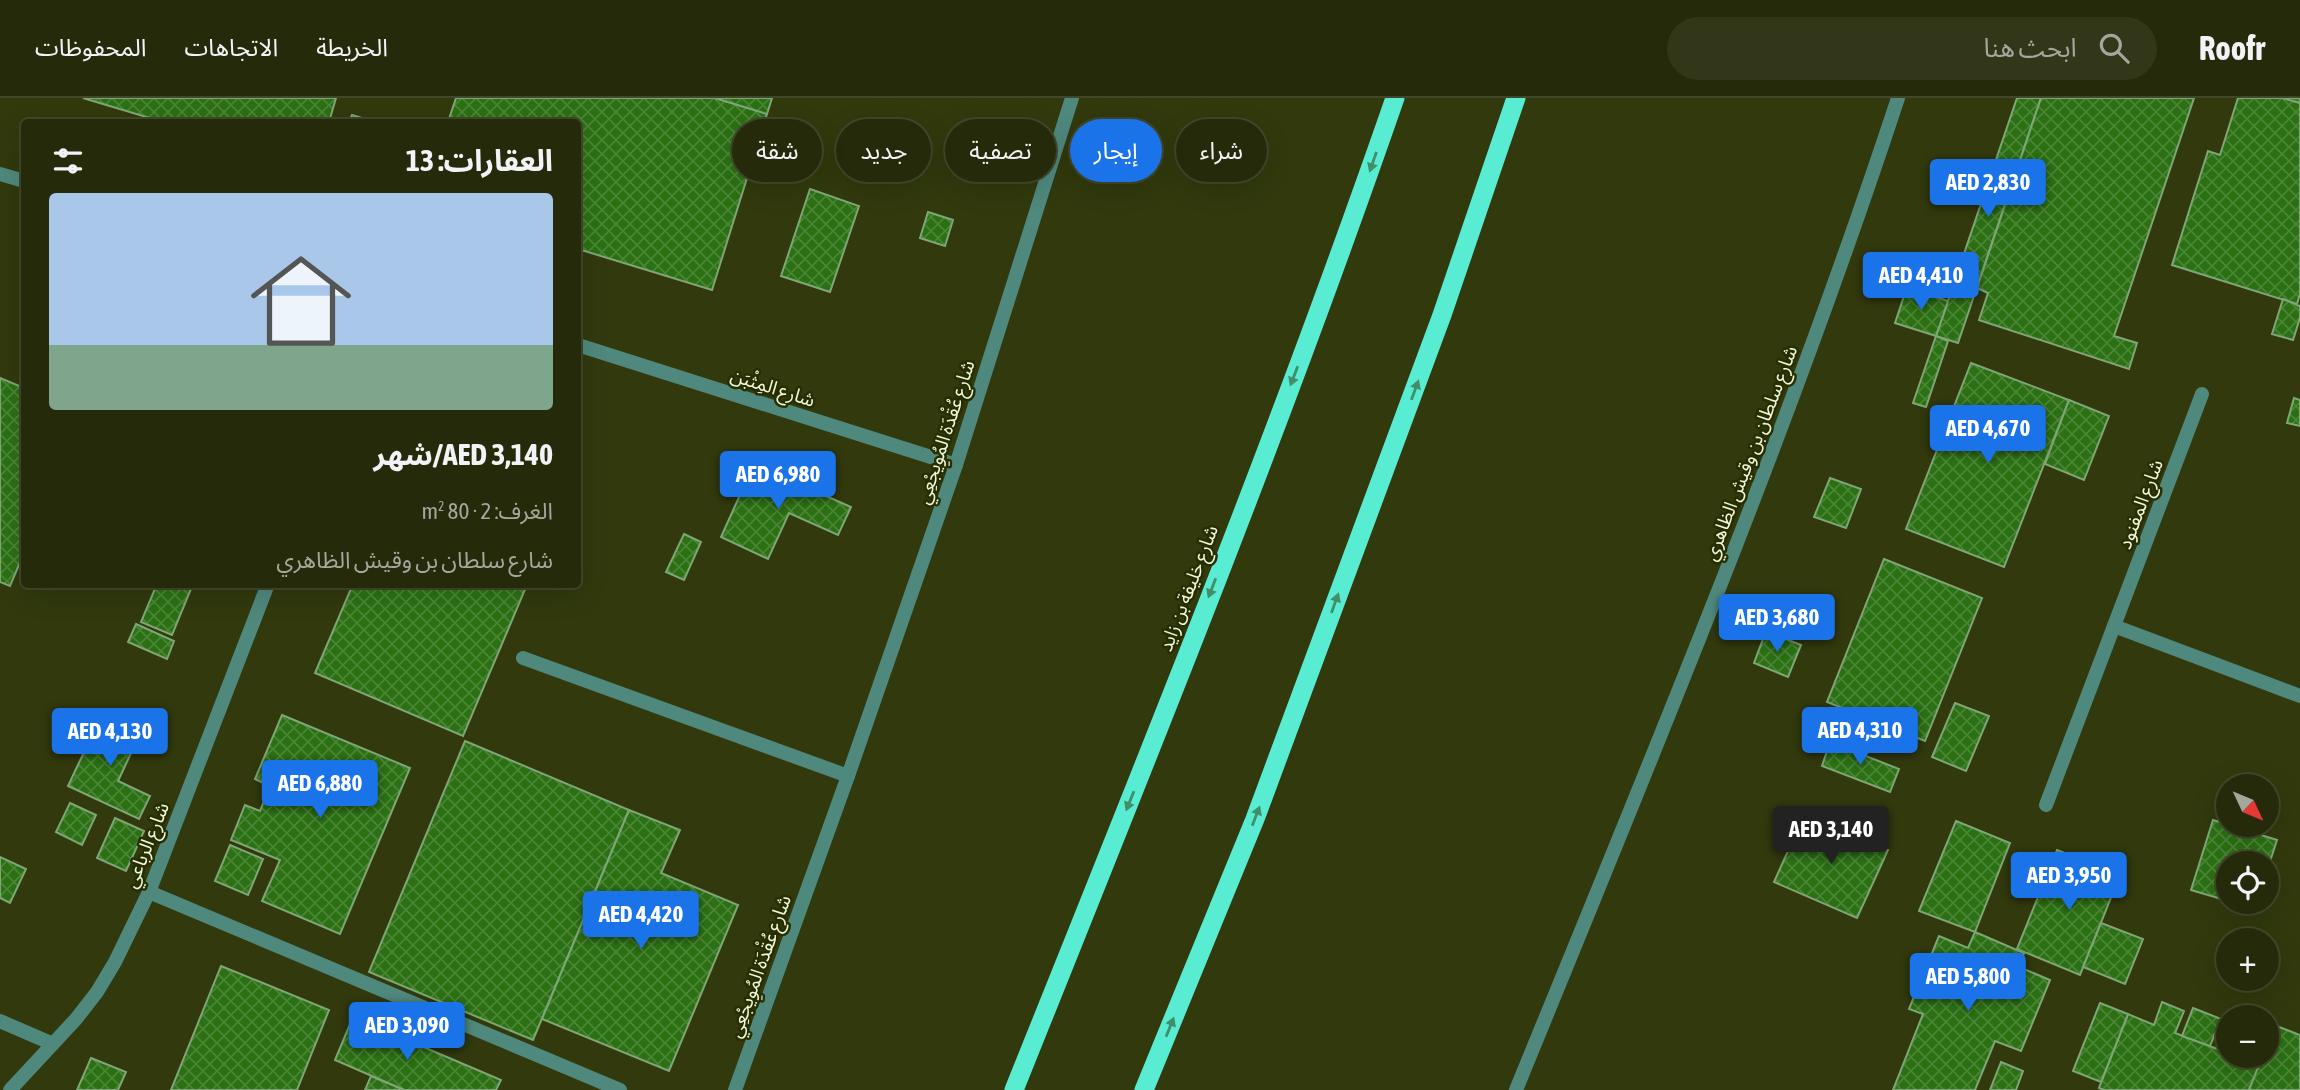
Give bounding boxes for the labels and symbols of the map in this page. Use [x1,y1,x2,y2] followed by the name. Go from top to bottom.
[1367,152,1378,173] one-way arrow
[1908,159,2068,219] pin: AED 2,830
[1841,252,2001,312] pin: AED 4,410
[1699,342,1805,565] street label: شارع سلطان بن وقيش الظاهري
[910,357,983,508] street label: شارع عُقْدَة المُوِيجْعِي
[727,362,818,414] street label: شارع المِثْبَن
[1289,366,1300,387] one-way arrow
[1409,379,1420,400] one-way arrow
[1908,406,2068,465] pin: AED 4,670
[698,452,858,511] pin: AED 6,980
[2113,456,2170,553] street label: شارع المفنود
[1154,522,1225,655] street label: شارع خليفة بن زايد
[1207,578,1218,599] one-way arrow
[1330,592,1341,613] one-way arrow
[1697,594,1857,654] pin: AED 3,680
[30,708,190,768] pin: AED 4,130
[1780,708,1940,767] pin: AED 4,310
[240,760,400,820] pin: AED 6,880
[2216,774,2278,836] north arrow
[1125,790,1136,811] one-way arrow
[119,799,177,893] street label: شارع الرباعي
[1251,806,1262,827] one-way arrow
[1751,806,1911,866] pin: AED 3,140
[1989,852,2149,912] pin: AED 3,950
[722,891,799,1042] street label: شارع عُقْدَة المُوِيجْعِي
[561,892,721,951] pin: AED 4,420
[1888,954,2048,1013] pin: AED 5,800
[327,1002,487,1062] pin: AED 3,090
[1165,1016,1176,1037] one-way arrow

